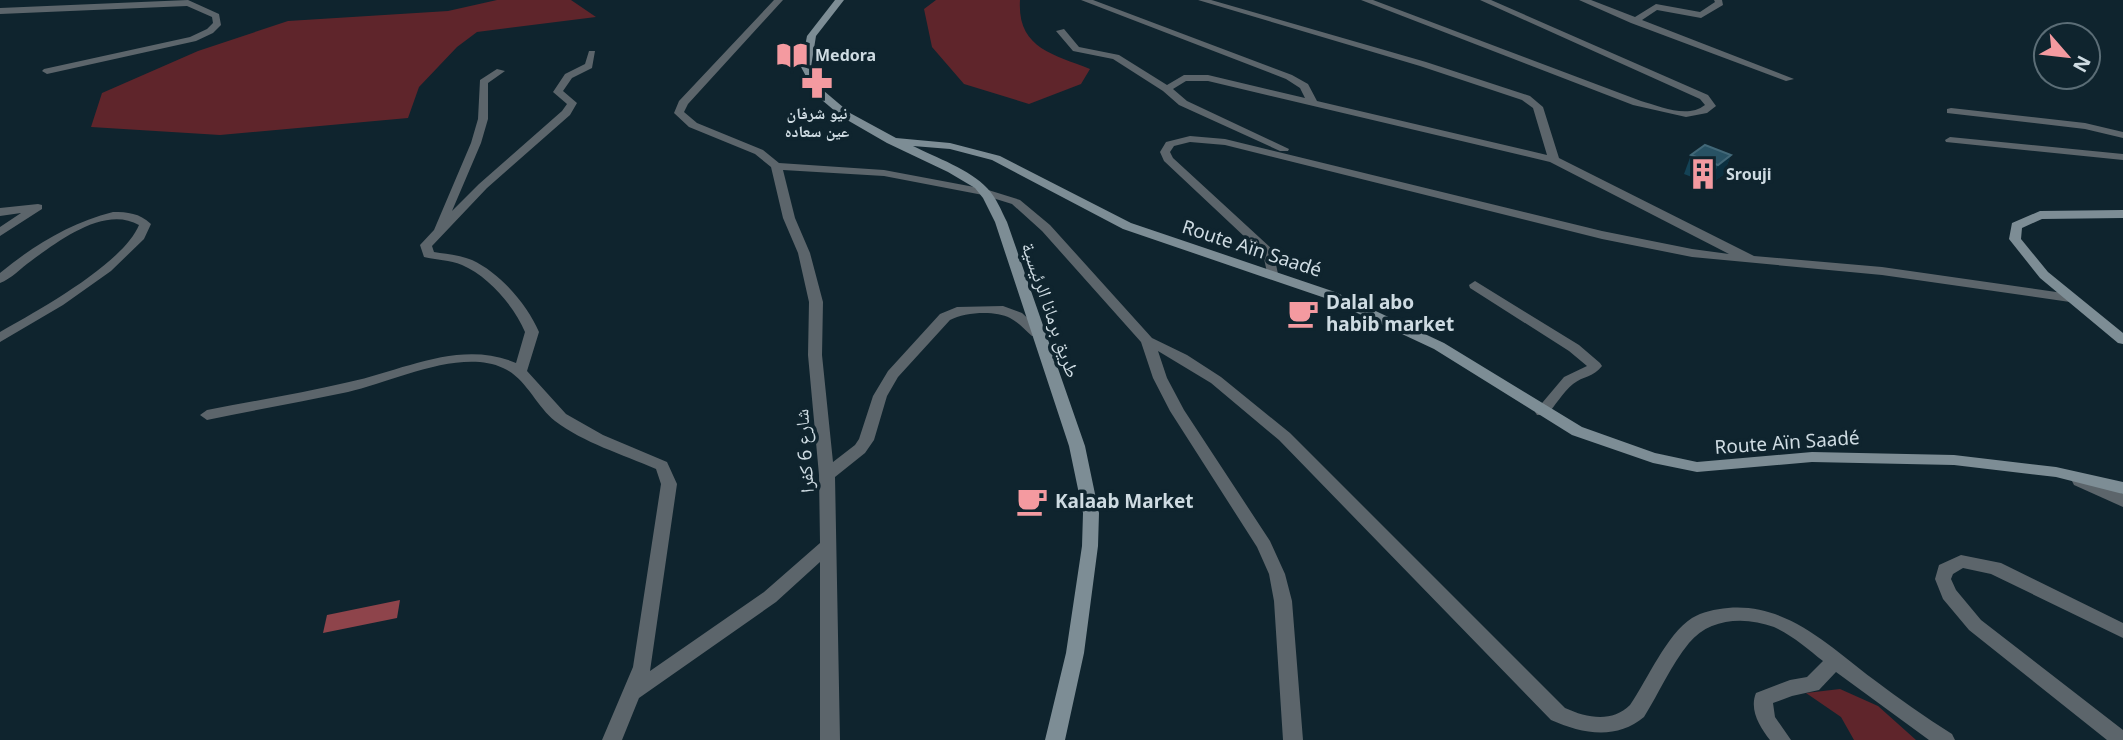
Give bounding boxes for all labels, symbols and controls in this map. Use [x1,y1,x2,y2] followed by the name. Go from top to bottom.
[2032,21,2102,91] north arrow
[775,38,809,72] library icon: Medora
[815,44,876,66] place label: Medora
[2067,51,2097,77] text: N
[800,66,834,100] pharmacy icon: نيو شرفان عين سعاده
[785,102,849,142] place label: نيو شرفان عين سعاده
[1686,157,1720,191] building icon: Srouji
[1726,163,1772,185] place label: Srouji
[1179,213,1325,283] street label: Route Aïn Saadé
[1016,239,1086,381] street label: طريق برمانا الرئيسية
[1326,289,1454,337] place label: Dalal abo habib market
[1286,296,1320,330] cafe icon: Dalal abo habib market
[788,408,820,494] street label: شارع 6 كفرا
[1714,424,1860,460] street label: Route Aïn Saadé
[1015,484,1049,518] cafe icon: Kalaab Market
[1055,488,1194,514] place label: Kalaab Market

